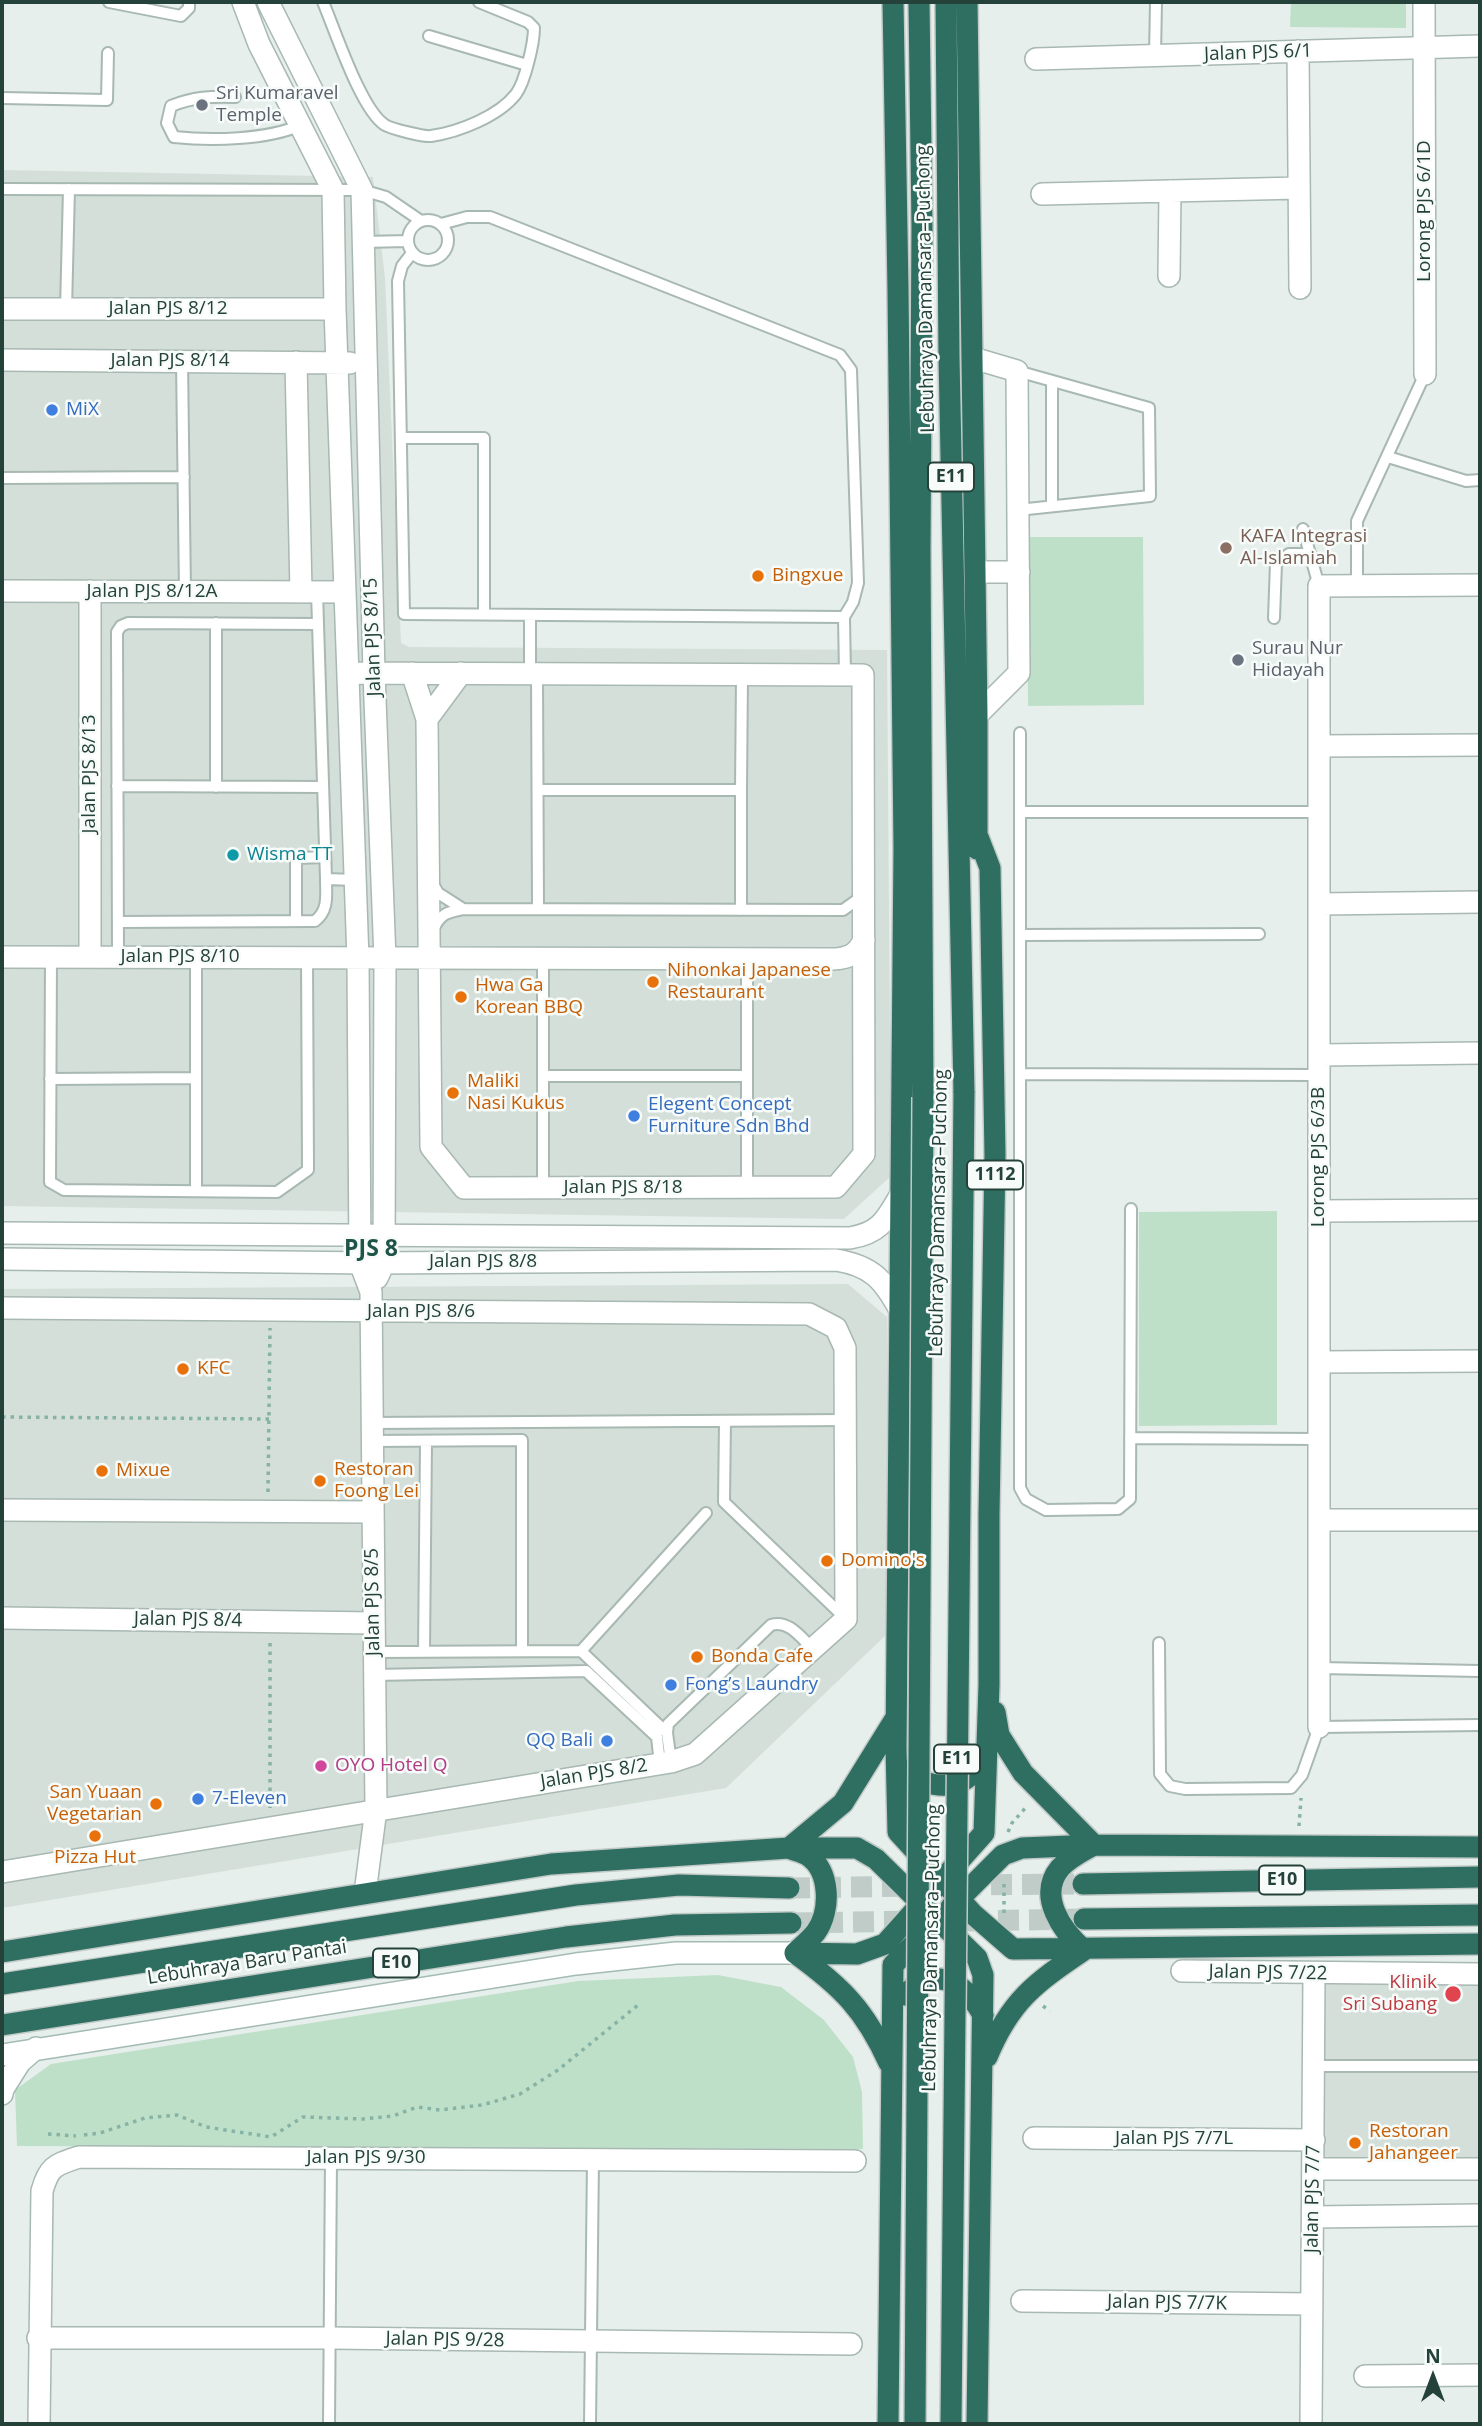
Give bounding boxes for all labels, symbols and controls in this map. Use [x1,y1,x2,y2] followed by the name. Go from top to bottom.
[1204,40,1312,66] street label: Jalan PJS 6/1
[216,83,339,127] place label: Sri Kumaravel Temple
[194,97,210,113] marker: Sri Kumaravel Temple
[1414,140,1436,282] street label: Lorong PJS 6/1D
[912,145,940,433] street label: Lebuhraya Damansara–Puchong
[108,298,228,320] street label: Jalan PJS 8/12
[110,350,230,372] street label: Jalan PJS 8/14
[66,399,99,421] place label: MiX
[44,402,60,418] marker: MiX
[928,462,974,491] road number: E11
[1240,526,1367,570] place label: KAFA Integrasi Al-Islamiah
[1218,540,1234,556] marker: KAFA Integrasi Al-Islamiah
[772,565,843,587] place label: Bingxue
[750,568,766,584] marker: Bingxue
[360,577,386,697] street label: Jalan PJS 8/15
[86,581,218,603] street label: Jalan PJS 8/12A
[1252,638,1343,682] place label: Surau Nur Hidayah
[1230,652,1246,668] marker: Surau Nur Hidayah
[79,714,101,834] street label: Jalan PJS 8/13
[247,844,332,866] place label: Wisma TT
[225,847,241,863] marker: Wisma TT
[120,946,240,968] street label: Jalan PJS 8/10
[667,960,831,1004] place label: Nihonkai Japanese Restaurant
[645,974,661,990] marker: Nihonkai Japanese Restaurant
[475,975,583,1019] place label: Hwa Ga Korean BBQ
[453,989,469,1005] marker: Hwa Ga Korean BBQ
[925,1069,953,1357] street label: Lebuhraya Damansara–Puchong
[467,1071,565,1115] place label: Maliki Nasi Kukus
[445,1085,461,1101] marker: Maliki Nasi Kukus
[1308,1087,1330,1227] street label: Lorong PJS 6/3B
[648,1094,810,1138] place label: Elegent Concept Furniture Sdn Bhd
[626,1108,642,1124] marker: Elegent Concept Furniture Sdn Bhd
[967,1160,1023,1190] road number: 1112
[563,1177,683,1199] street label: Jalan PJS 8/18
[344,1235,398,1263] district label: PJS 8
[429,1251,537,1273] street label: Jalan PJS 8/8
[367,1301,475,1323] street label: Jalan PJS 8/6
[197,1358,230,1380] place label: KFC
[175,1361,191,1377] marker: KFC
[334,1459,419,1503] place label: Restoran Foong Lei
[116,1460,170,1482] place label: Mixue
[94,1463,110,1479] marker: Mixue
[312,1473,328,1489] marker: Restoran Foong Lei
[361,1548,385,1656] street label: Jalan PJS 8/5
[841,1550,925,1572] place label: Domino's
[819,1553,835,1569] marker: Domino's
[134,1608,242,1632] street label: Jalan PJS 8/4
[711,1646,813,1668] place label: Bonda Cafe
[689,1649,705,1665] marker: Bonda Cafe
[685,1674,818,1696] place label: Fong’s Laundry
[663,1677,679,1693] marker: Fong’s Laundry
[526,1730,593,1752] place label: QQ Bali
[599,1733,615,1749] marker: QQ Bali
[934,1744,980,1774] road number: E11
[539,1754,649,1794] street label: Jalan PJS 8/2
[335,1755,448,1777] place label: OYO Hotel Q
[313,1758,329,1774] marker: OYO Hotel Q
[47,1782,142,1826] place label: San Yuaan Vegetarian
[212,1788,287,1810] place label: 7-Eleven
[190,1791,206,1807] marker: 7-Eleven
[148,1796,164,1812] marker: San Yuaan Vegetarian
[918,1804,946,2092] street label: Lebuhraya Damansara–Puchong
[87,1828,103,1844] marker: Pizza Hut
[54,1847,136,1869] place label: Pizza Hut
[1259,1866,1305,1894] road number: E10
[146,1936,348,1990] street label: Lebuhraya Baru Pantai
[373,1949,419,1978] road number: E10
[1208,1961,1328,1985] street label: Jalan PJS 7/22
[1343,1972,1437,2016] place label: Klinik Sri Subang
[1443,1984,1463,2004] marker: Klinik Sri Subang
[1369,2121,1458,2165] place label: Restoran Jahangeer
[1115,2128,1233,2150] street label: Jalan PJS 7/7L
[1347,2135,1363,2151] marker: Restoran Jahangeer
[1301,2145,1325,2253] street label: Jalan PJS 7/7
[306,2147,426,2169] street label: Jalan PJS 9/30
[1107,2291,1227,2315] street label: Jalan PJS 7/7K
[385,2328,505,2352] street label: Jalan PJS 9/28
[1398,2342,1468,2412] north arrow
[1425,2343,1441,2369] text: N

